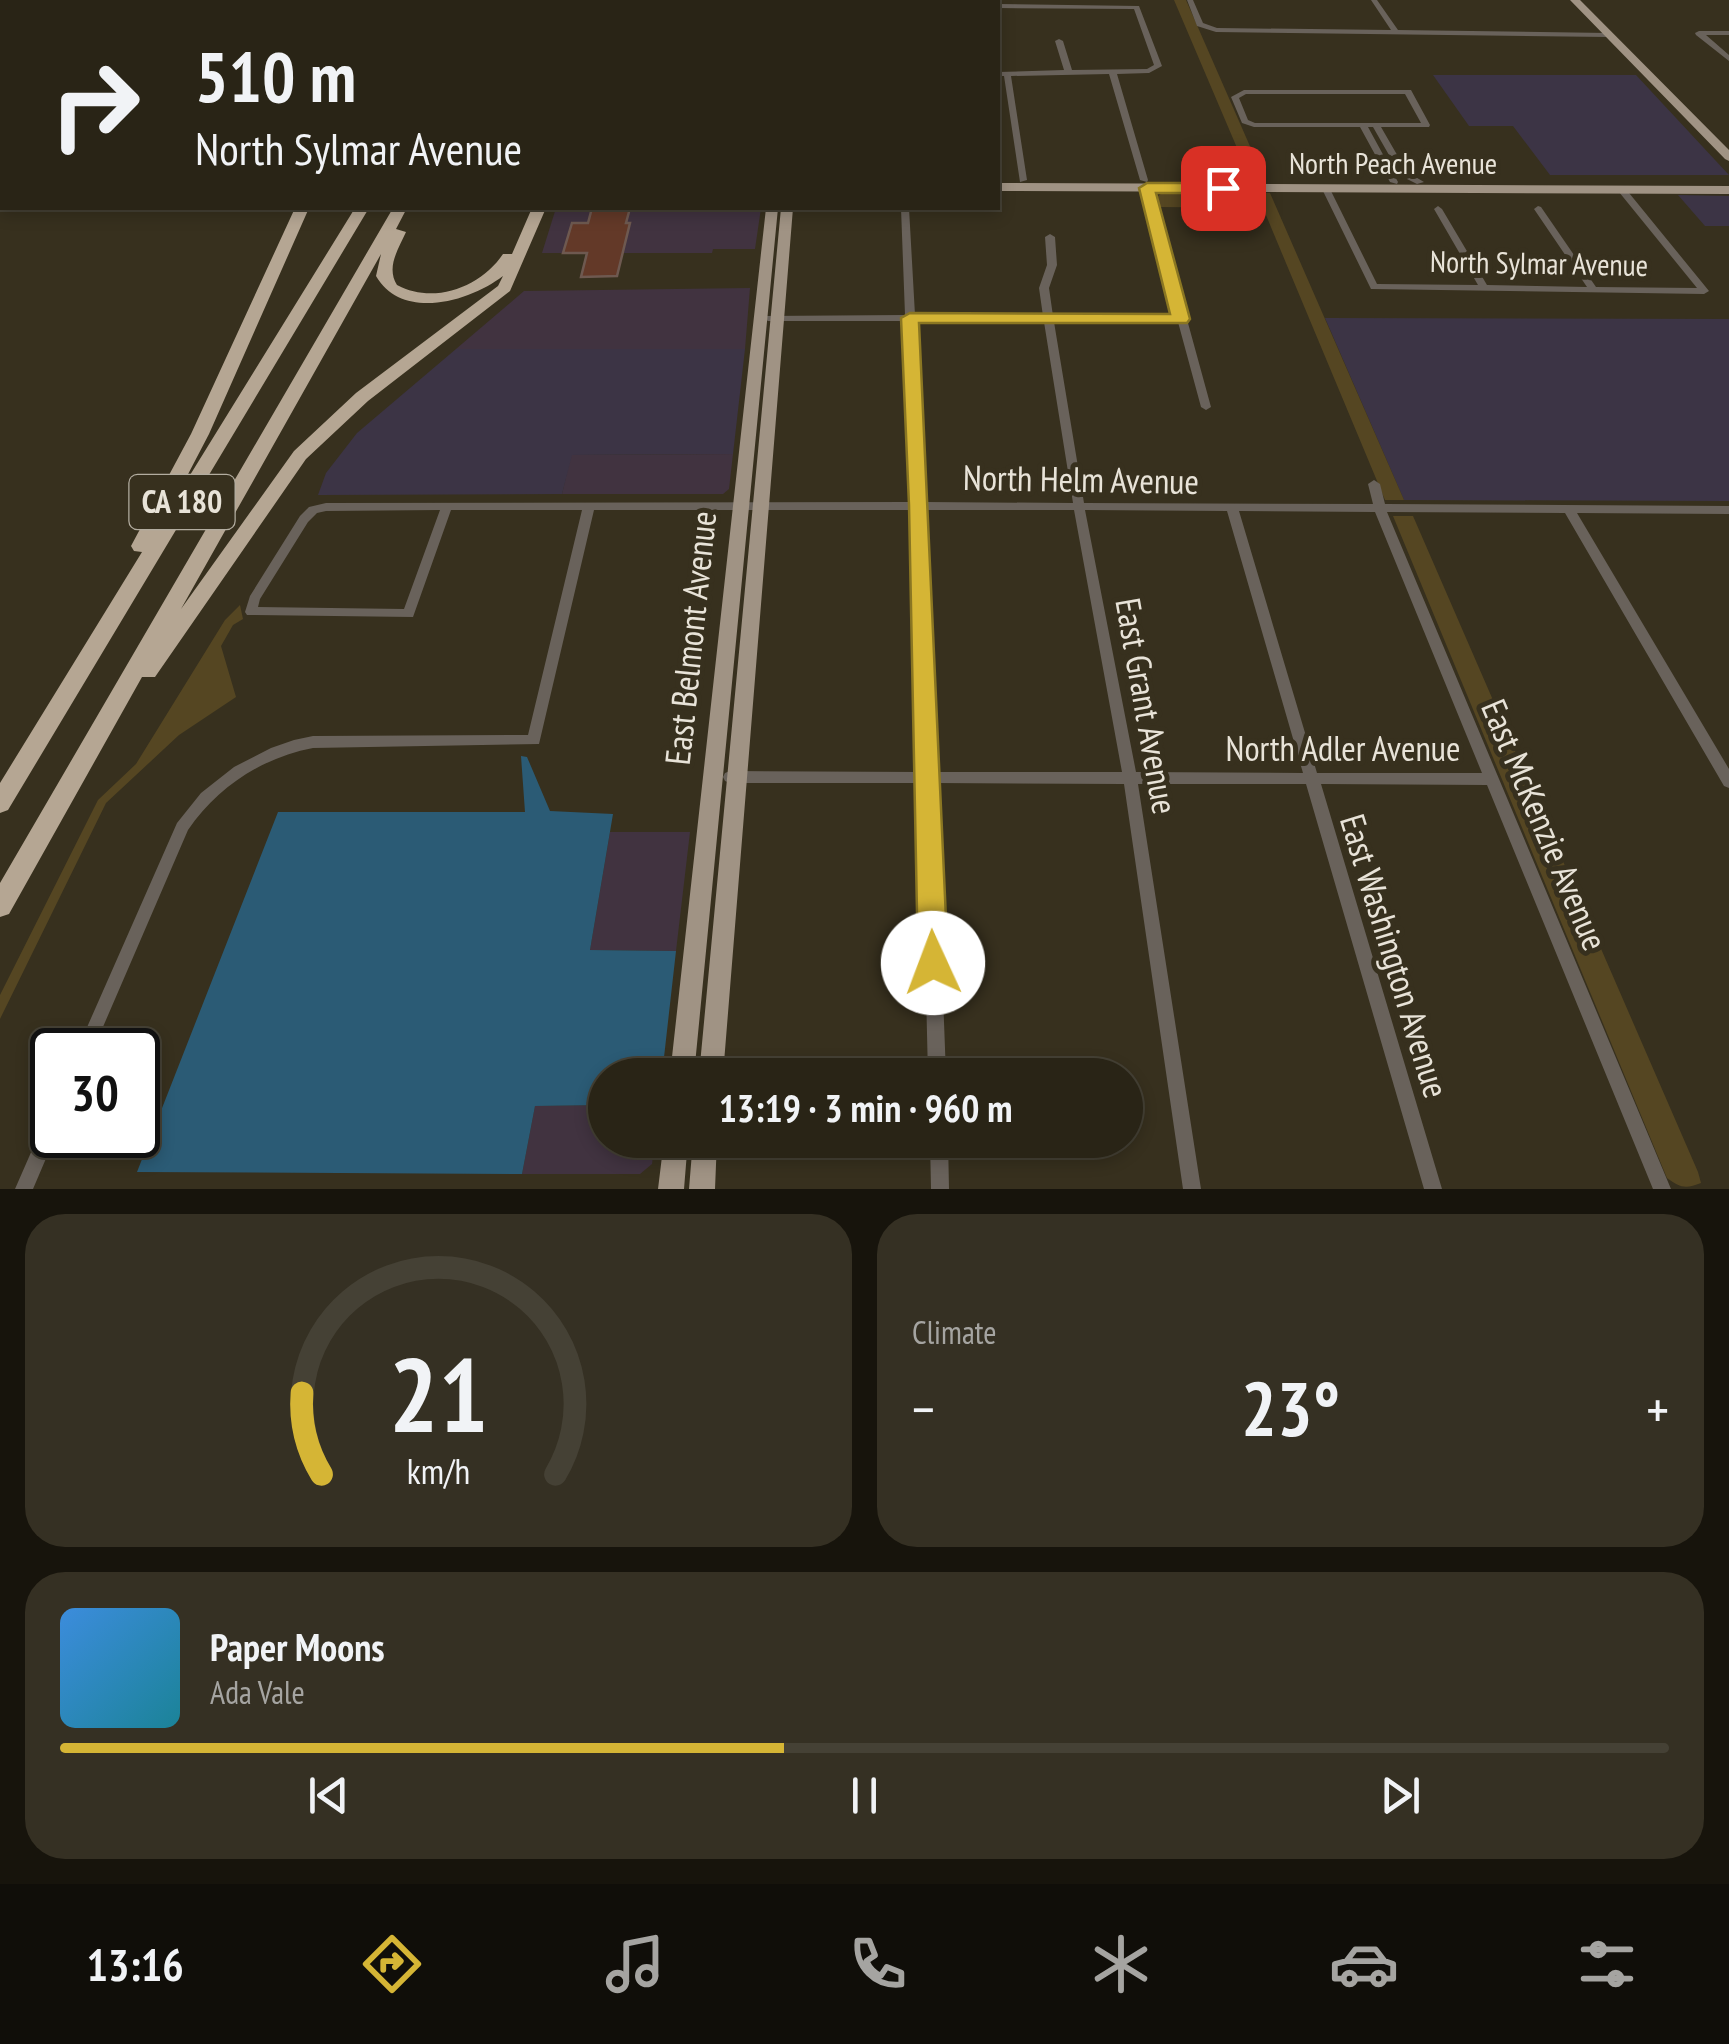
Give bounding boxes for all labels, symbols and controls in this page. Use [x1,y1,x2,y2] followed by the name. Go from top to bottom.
[195,31,356,121] text: 510 m
[30,40,160,170] icon: right
[195,119,522,177] text: North Sylmar Avenue
[1289,143,1497,182] street label: North Peach Avenue
[1181,146,1266,231] pin
[1196,161,1251,216] icon: arrive
[1430,241,1648,284] street label: North Sylmar Avenue
[963,454,1199,504] street label: North Helm Avenue
[130,475,234,529] road number: CA 180
[654,509,726,767] street label: East Belmont Avenue
[1105,594,1189,818] street label: East Grant Avenue
[1471,692,1618,957] street label: East McKenzie Avenue
[1226,725,1460,771] street label: North Adler Avenue
[1330,809,1460,1103] street label: East Washington Avenue
[881,911,985,1015] position arrow
[30,1028,160,1158] speed limit sign: 30
[719,1083,1012,1132] text: 13:19 · 3 min · 960 m
[912,1311,996,1353] text: Climate
[389,1326,488,1461] text: 21
[1241,1360,1340,1457] text: 23°
[912,1373,935,1444] text: −
[1646,1373,1669,1444] text: +
[407,1448,470,1494] text: km/h
[210,1622,385,1671] text: Paper Moons
[210,1671,305,1713] text: Ada Vale
[301,1768,356,1823] icon: previous
[837,1768,892,1823] icon: pause
[1373,1768,1428,1823] icon: next
[357,1929,427,1999] icon: directions
[600,1929,670,1999] icon: music
[843,1929,913,1999] icon: phone
[1086,1929,1156,1999] icon: climate
[1329,1929,1399,1999] icon: car
[1572,1929,1642,1999] icon: filters
[87,1935,184,1993] text: 13:16

